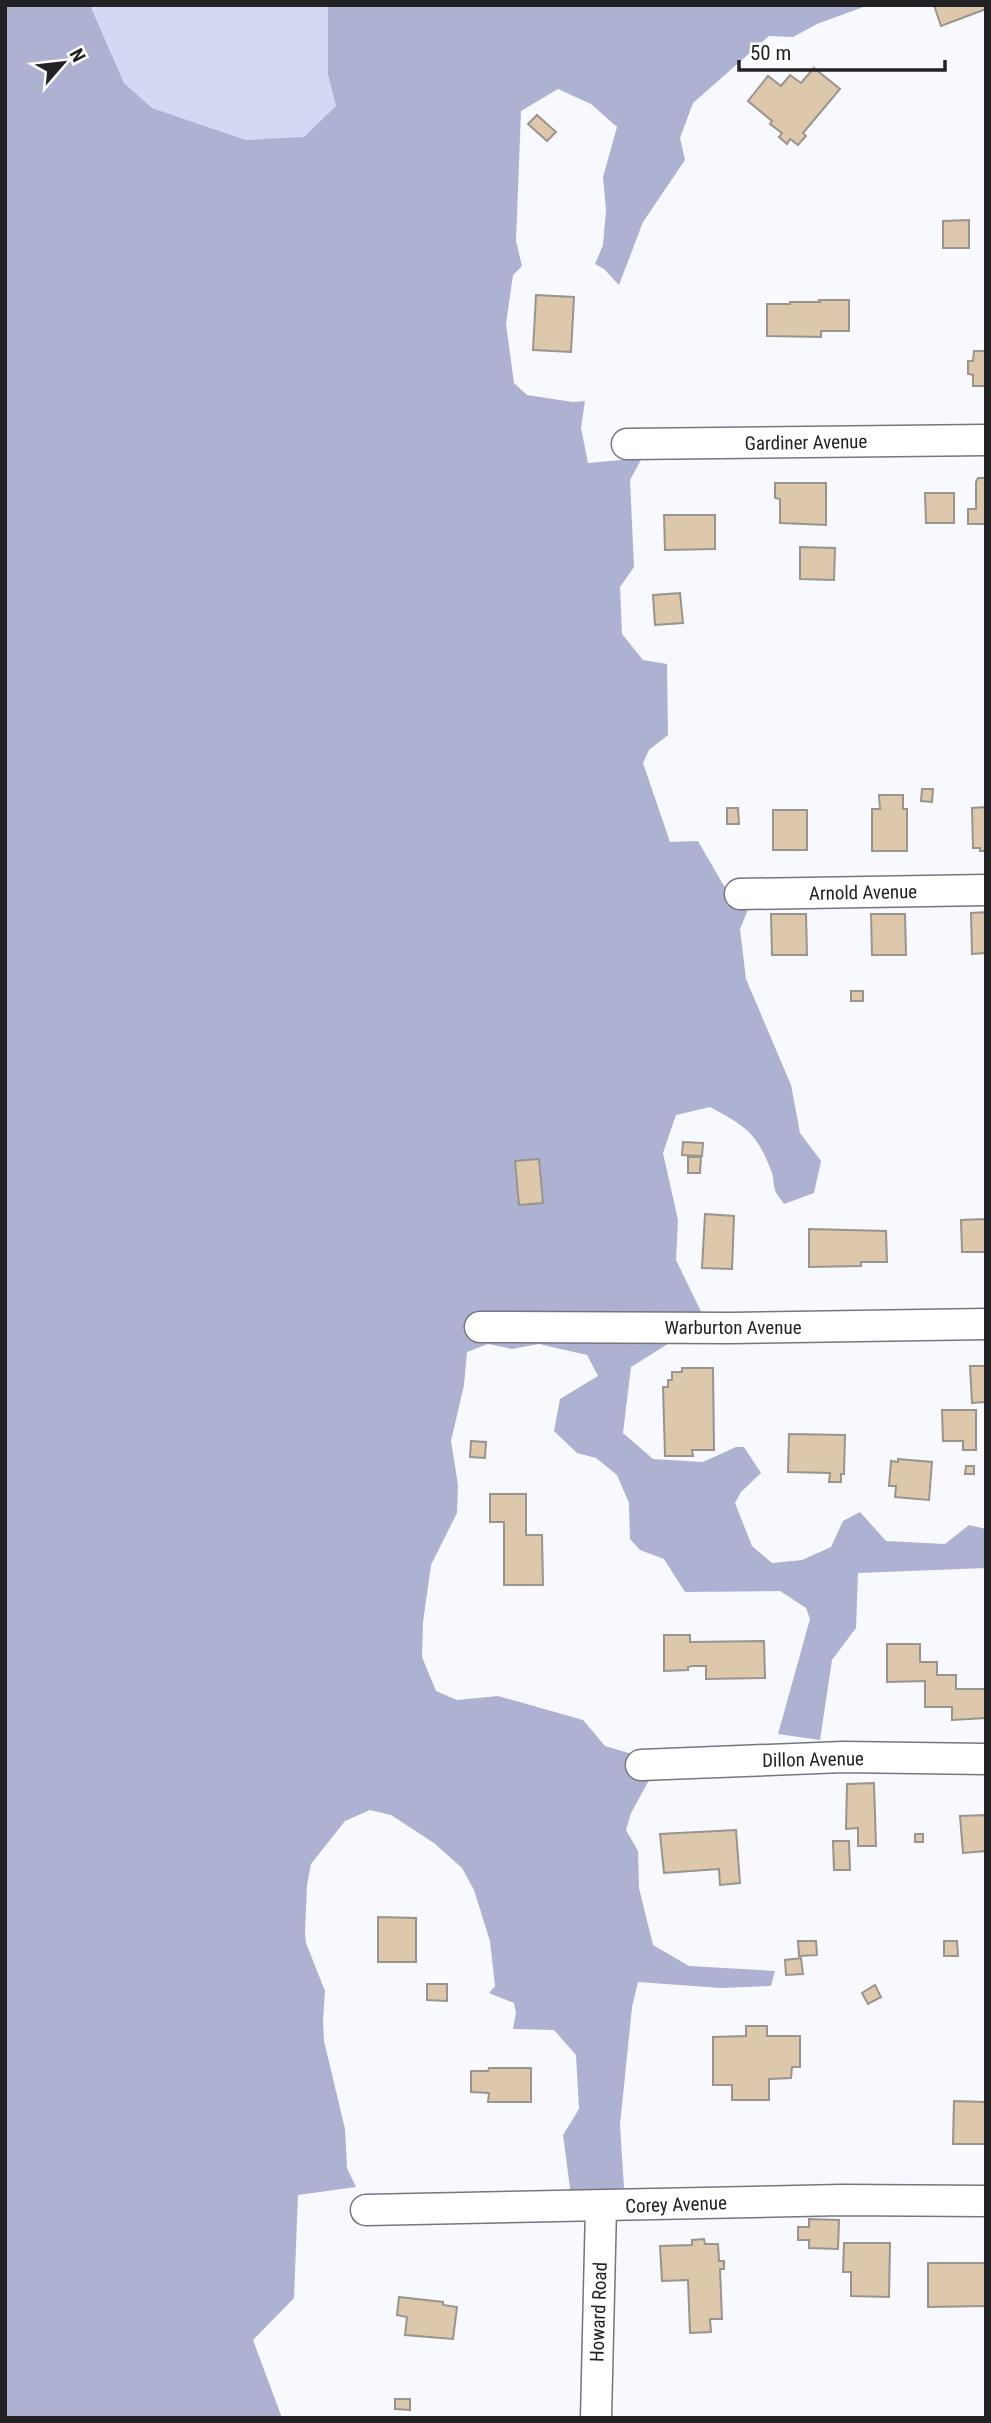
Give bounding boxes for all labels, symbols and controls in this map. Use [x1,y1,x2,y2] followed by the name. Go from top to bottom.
[28,28,98,98] north arrow
[739,28,946,72] scale bar
[750,41,791,65] text: 50 m
[65,45,90,66] text: N
[744,430,868,455] street label: Gardiner Avenue
[809,880,917,905] street label: Arnold Avenue
[664,1316,802,1339] street label: Warburton Avenue
[762,1747,864,1772] street label: Dillon Avenue
[625,2191,727,2218] street label: Corey Avenue
[585,2261,612,2363] street label: Howard Road

